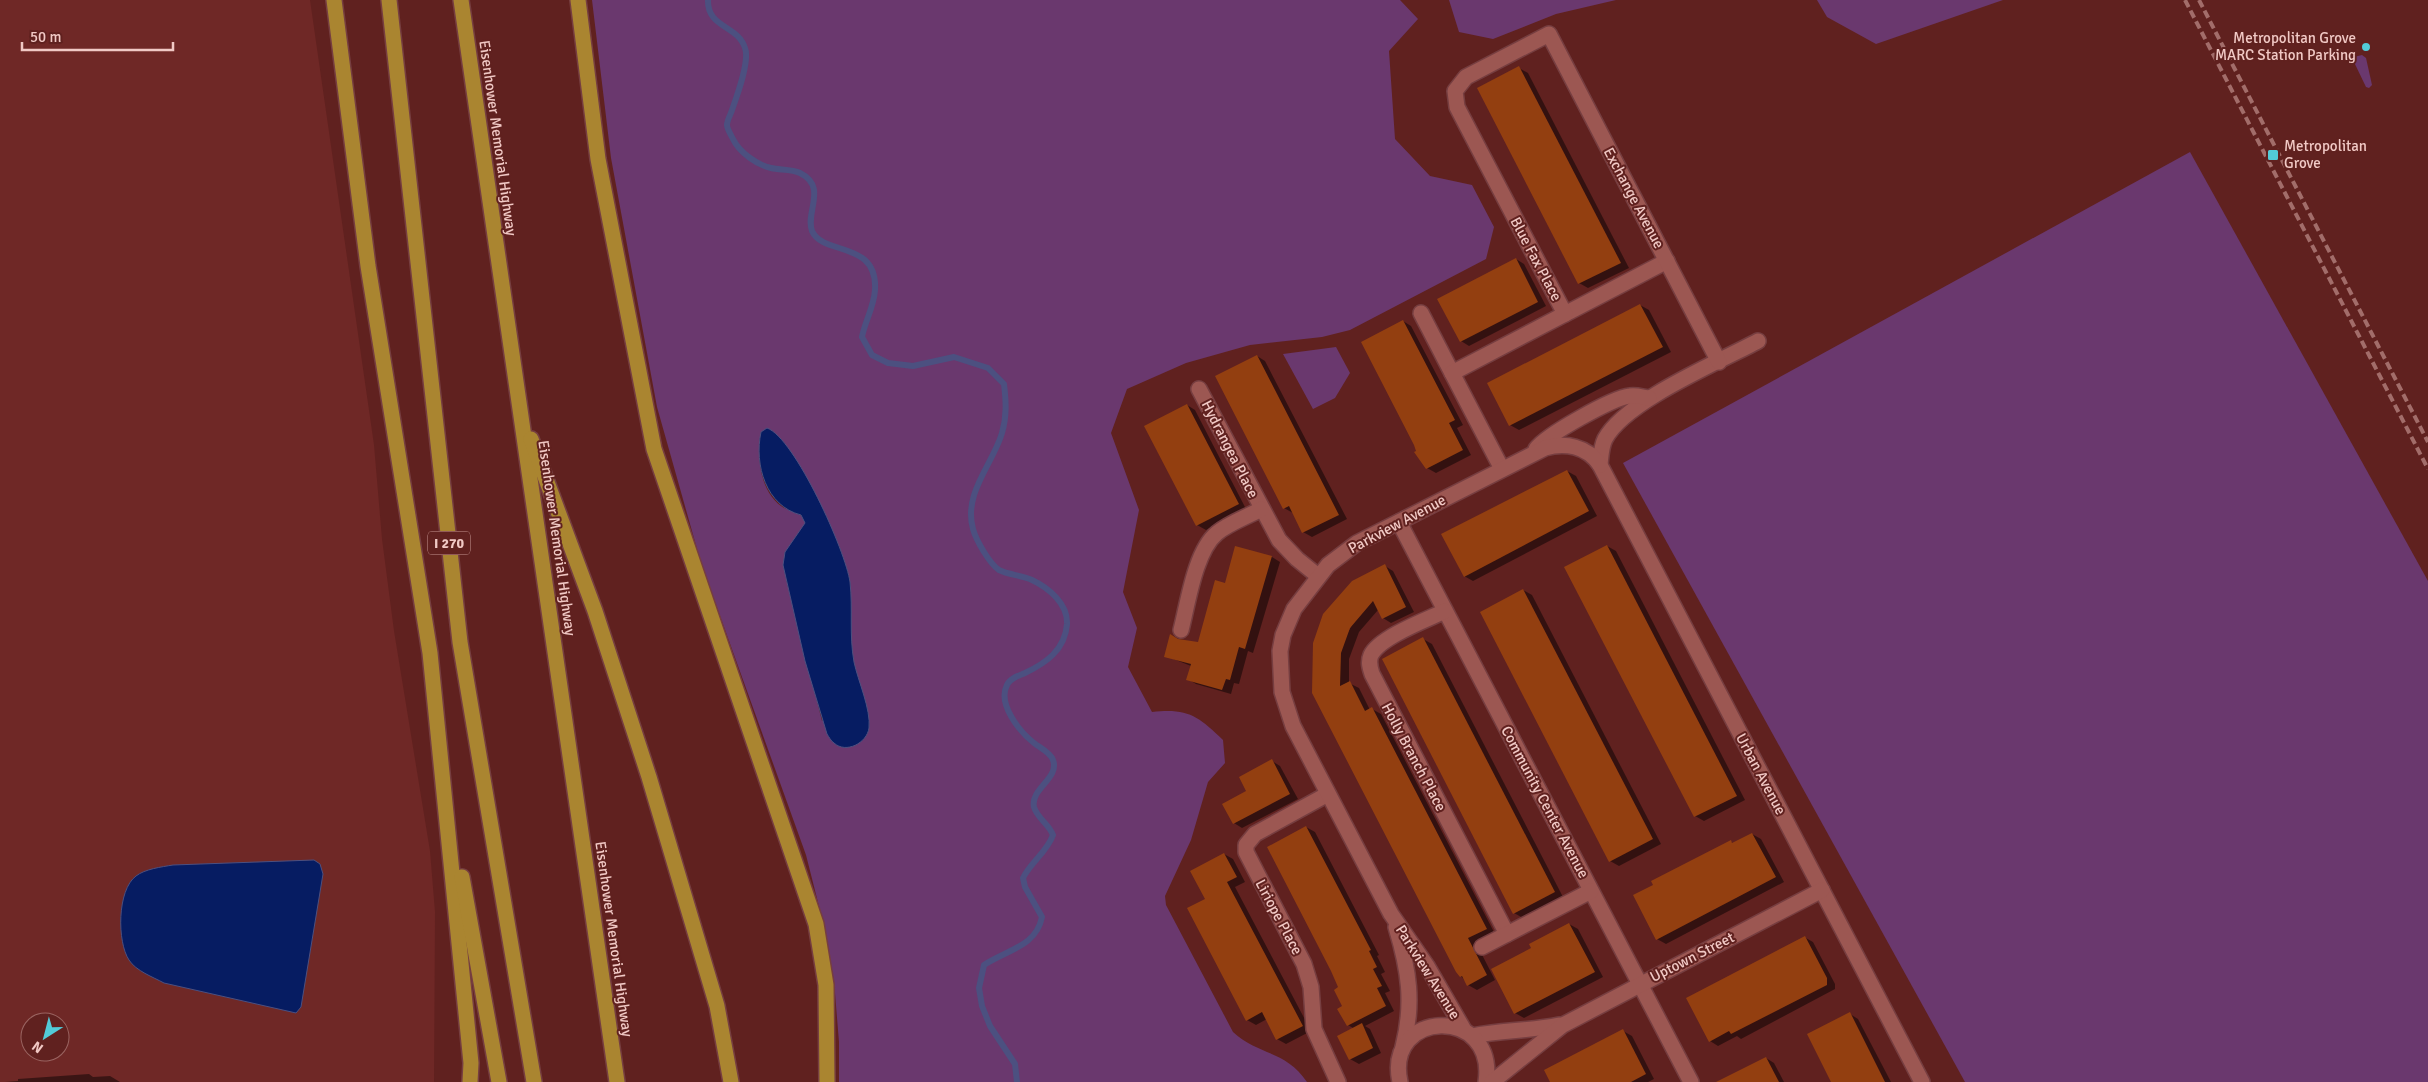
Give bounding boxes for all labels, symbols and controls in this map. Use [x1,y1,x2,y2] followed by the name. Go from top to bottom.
[22,20,174,52] scale bar
[30,28,61,46] text: 50 m
[2215,29,2356,64] place label: Metropolitan Grove MARC Station Parking
[475,39,521,237] street label: Eisenhower Memorial Highway
[2360,41,2372,53] marker: Metropolitan Grove MARC Station Parking
[2284,137,2367,172] place label: Metropolitan Grove
[1600,144,1668,252] street label: Exchange Avenue
[2266,148,2280,162] marker: Metropolitan Grove
[1506,214,1566,304] street label: Blue Fax Place
[1198,397,1262,501] street label: Hydrangea Place
[534,439,580,637] street label: Eisenhower Memorial Highway
[1345,491,1449,557] street label: Parkview Avenue
[428,532,470,554] road number: I 270
[1378,700,1450,814] street label: Holly Branch Place
[1497,723,1593,881] street label: Community Center Avenue
[1732,730,1790,818] street label: Urban Avenue
[591,840,637,1038] street label: Eisenhower Memorial Highway
[1252,876,1306,958] street label: Liriope Place
[1392,921,1464,1023] street label: Parkview Avenue
[1647,928,1737,986] street label: Uptown Street
[20,1012,70,1062] north arrow
[29,1037,47,1057] text: N

